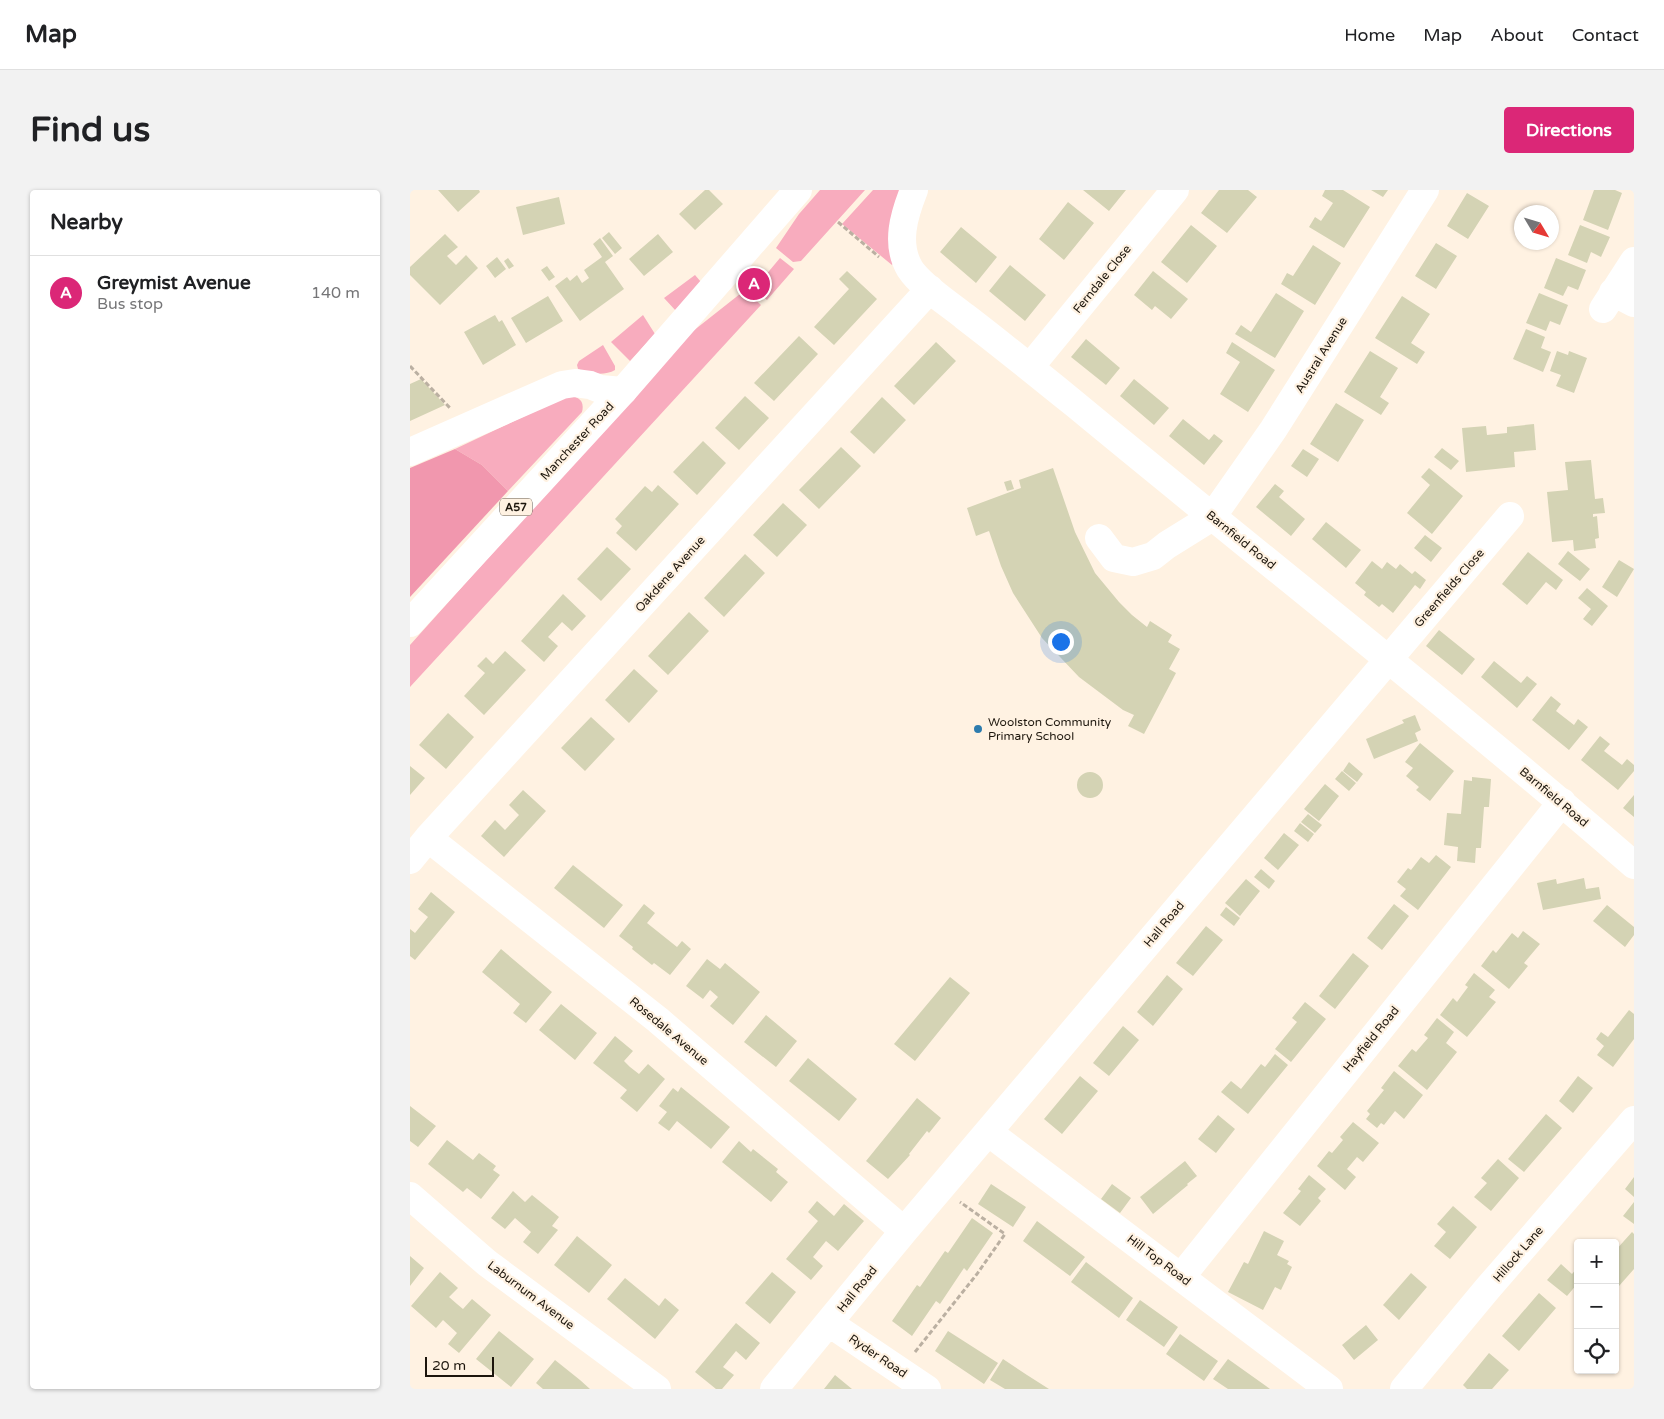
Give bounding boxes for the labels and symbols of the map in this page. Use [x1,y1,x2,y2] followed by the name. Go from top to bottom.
[1514,205,1559,250] north arrow
[1070,242,1134,316] street label: Ferndale Close
[738,265,770,303] pin: A
[1292,314,1350,396] street label: Austral Avenue
[537,399,617,483] street label: Manchester Road
[500,498,532,516] road number: A57
[1204,508,1278,572] street label: Barnfield Road
[632,533,708,615] street label: Oakdene Avenue
[1411,546,1487,630] street label: Greenfields Close
[1048,629,1074,655] your location
[988,715,1112,743] place label: Woolston Community Primary School
[972,723,984,735] marker: Woolston Community Primary School
[1517,764,1591,830] street label: Barnfield Road
[1141,898,1187,950] street label: Hall Road
[627,994,711,1068] street label: Rosedale Avenue
[1340,1003,1402,1075] street label: Hayfield Road
[1490,1223,1546,1285] street label: Hillock Lane
[1125,1232,1193,1288] street label: Hill Top Road
[485,1258,577,1332] street label: Laburnum Avenue
[834,1263,880,1315] street label: Hall Road
[846,1331,910,1381] street label: Ryder Road
[425,1354,494,1377] scale bar

